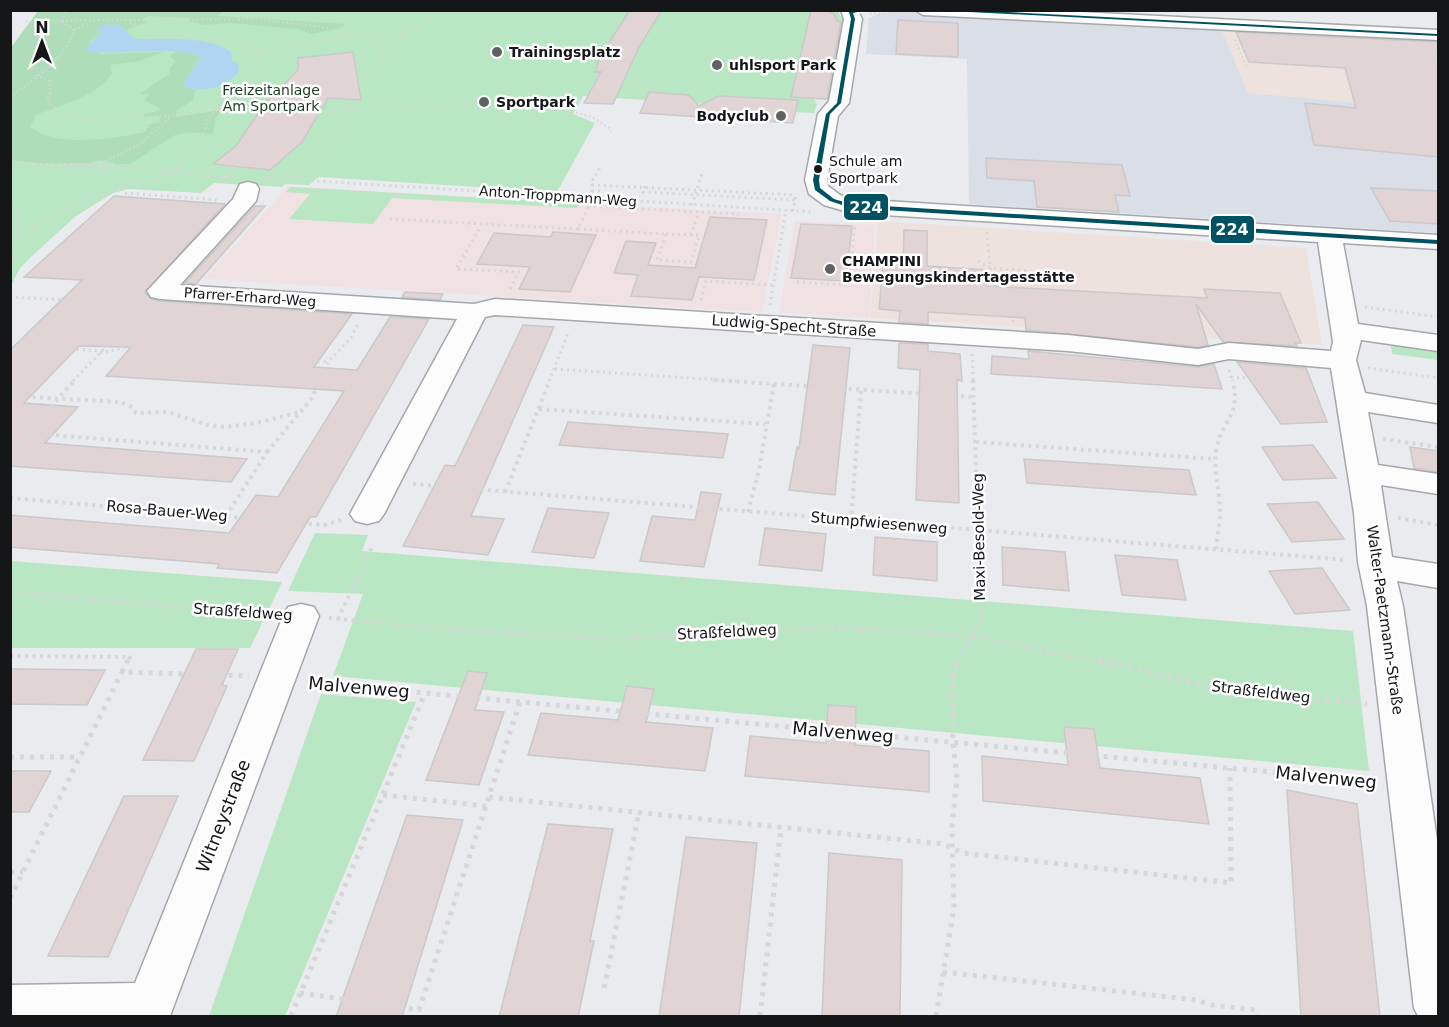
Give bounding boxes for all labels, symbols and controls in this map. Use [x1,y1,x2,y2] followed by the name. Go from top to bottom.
[12,12,72,72] north arrow
[35,18,49,37] text: N
[509,44,620,60] place label: Trainingsplatz
[490,45,504,59] marker: Trainingsplatz
[729,57,836,73] place label: uhlsport Park
[710,58,724,72] marker: uhlsport Park
[222,82,320,114] park label: Freizeitanlage Am Sportpark
[496,94,576,110] place label: Sportpark
[477,95,491,109] marker: Sportpark
[696,108,769,124] place label: Bodyclub
[774,109,788,123] marker: Bodyclub
[829,153,903,186] place label: Schule am Sportpark
[812,163,824,175] marker: Schule am Sportpark
[478,182,638,210] street label: Anton-Troppmann-Weg
[843,193,889,221] line badge: 224
[849,198,883,217] text: 224
[1210,215,1255,244] line badge: 224
[1215,220,1249,239] text: 224
[842,253,1075,285] place label: CHAMPINI Bewegungskindertagesstätte
[823,262,837,276] marker: CHAMPINI Bewegungskindertagesstätte
[183,284,317,310] street label: Pfarrer-Erhard-Weg
[711,311,877,341] street label: Ludwig-Specht-Straße
[969,473,989,601] street label: Maxi-Besold-Weg
[106,497,228,525] street label: Rosa-Bauer-Weg
[810,508,948,538] street label: Stumpfwiesenweg
[1363,524,1407,716] street label: Walter-Paetzmann-Straße
[193,600,293,624] street label: Straßfeldweg
[677,620,777,644] street label: Straßfeldweg
[307,672,411,702] street label: Malvenweg
[1211,677,1311,707] street label: Straßfeldweg
[791,717,895,747] street label: Malvenweg
[192,756,254,876] street label: Witneystraße
[1274,761,1378,793] street label: Malvenweg

